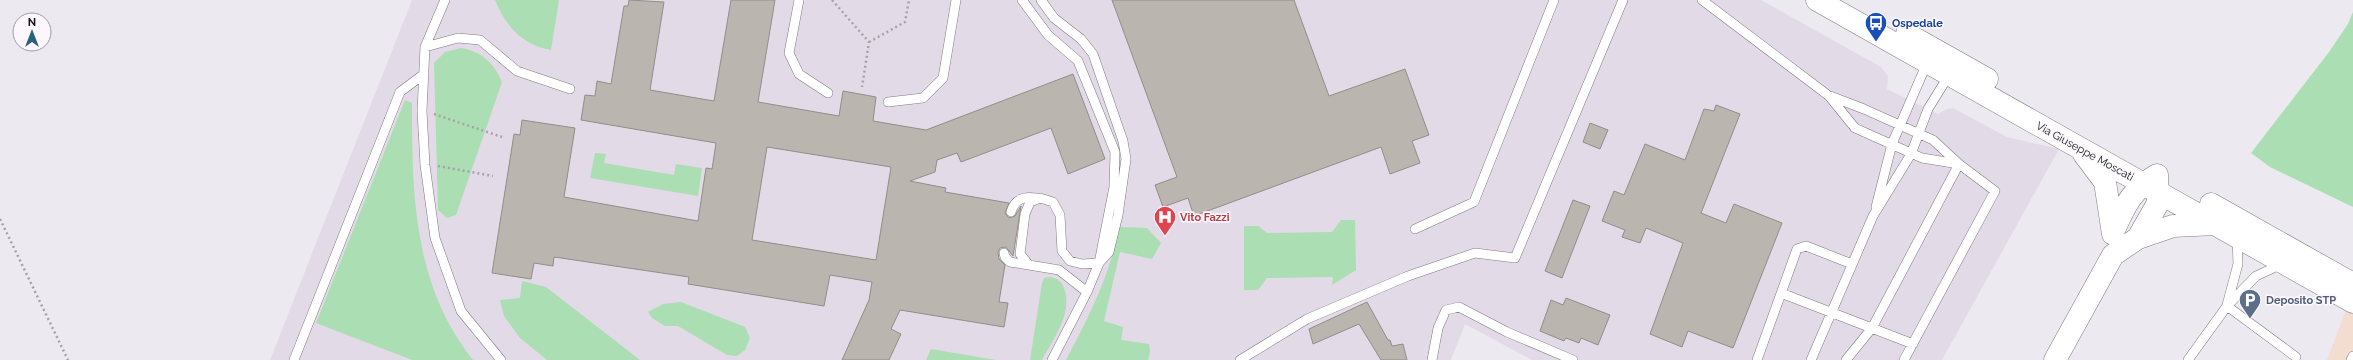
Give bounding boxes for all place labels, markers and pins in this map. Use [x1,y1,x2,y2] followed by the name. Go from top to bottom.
[1863,10,1889,43] bus stop icon: Ospedale
[1892,17,1943,30] place label: Ospedale
[1152,204,1178,237] hospital icon: Vito Fazzi
[1180,211,1230,224] place label: Vito Fazzi
[2237,287,2263,320] parking icon: Deposito STP
[2266,294,2336,307] place label: Deposito STP

